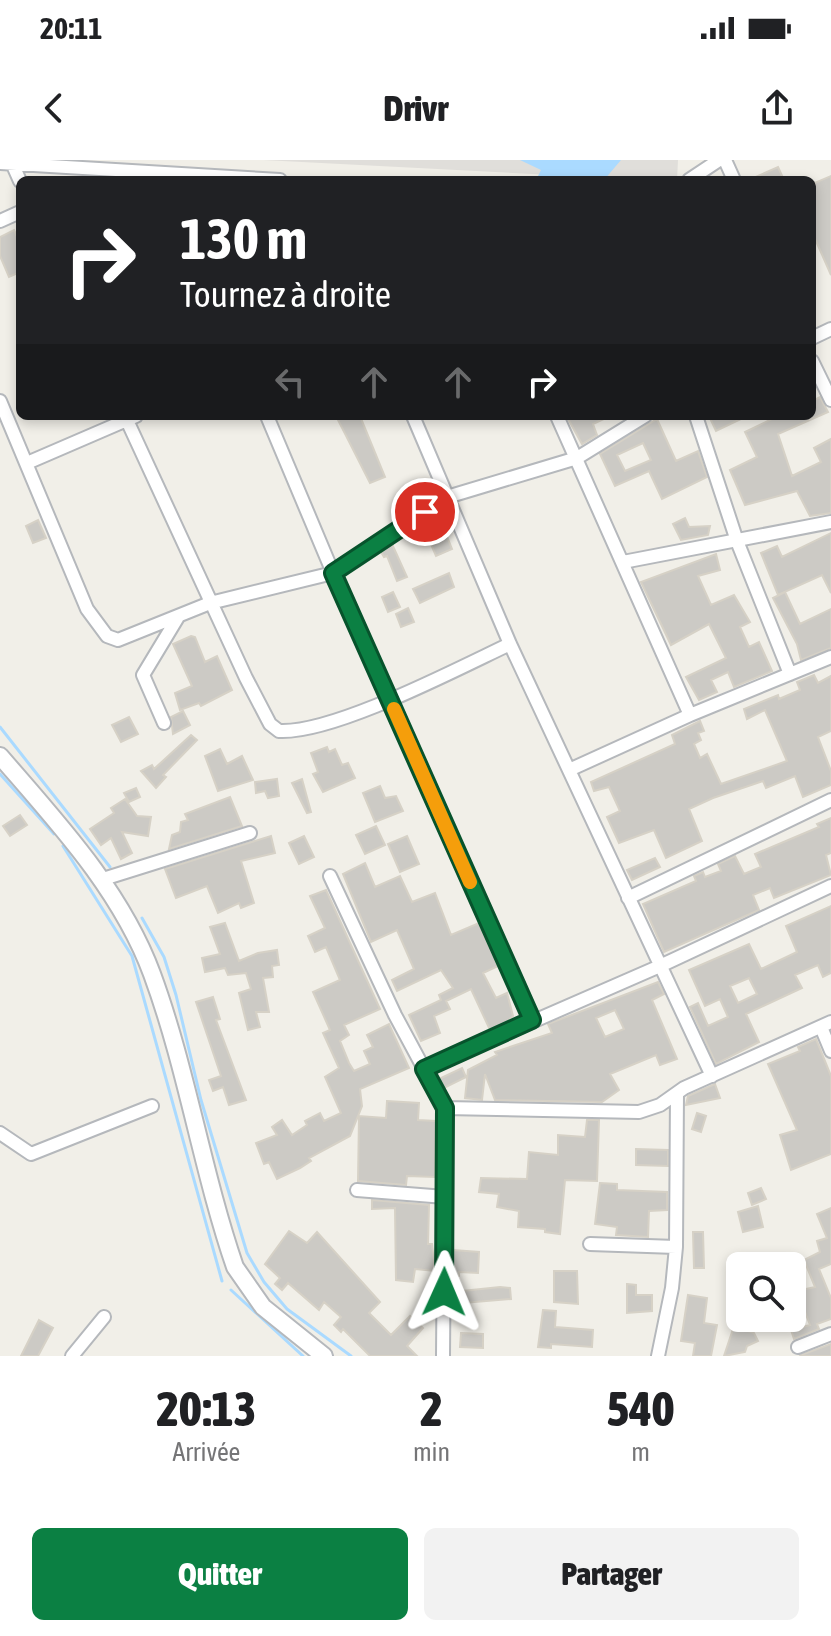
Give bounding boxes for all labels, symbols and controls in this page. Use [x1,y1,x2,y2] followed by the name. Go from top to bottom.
[40,11,102,45] text: 20:11
[32,86,76,130] icon: back
[755,86,799,130] icon: share
[383,87,448,129] text: Drivr
[180,207,307,271] text: 130 m
[48,208,152,312] icon: right
[180,273,391,315] text: Tournez à droite
[268,360,312,404] icon: left
[352,360,396,404] icon: ahead
[436,360,480,404] icon: ahead
[520,360,564,404] icon: right
[391,478,459,546] pin
[403,490,447,534] icon: arrive
[402,1250,486,1334] position arrow
[726,1252,806,1332] map controls
[726,1252,806,1332] button: search
[157,1381,256,1436] text: 20:13
[420,1381,443,1436] text: 2
[607,1381,674,1436] text: 540
[172,1437,240,1467] text: Arrivée
[413,1437,450,1467] text: min
[631,1437,650,1467] text: m
[32,1528,408,1620] button: Quitter
[424,1528,799,1620] button: Partager

